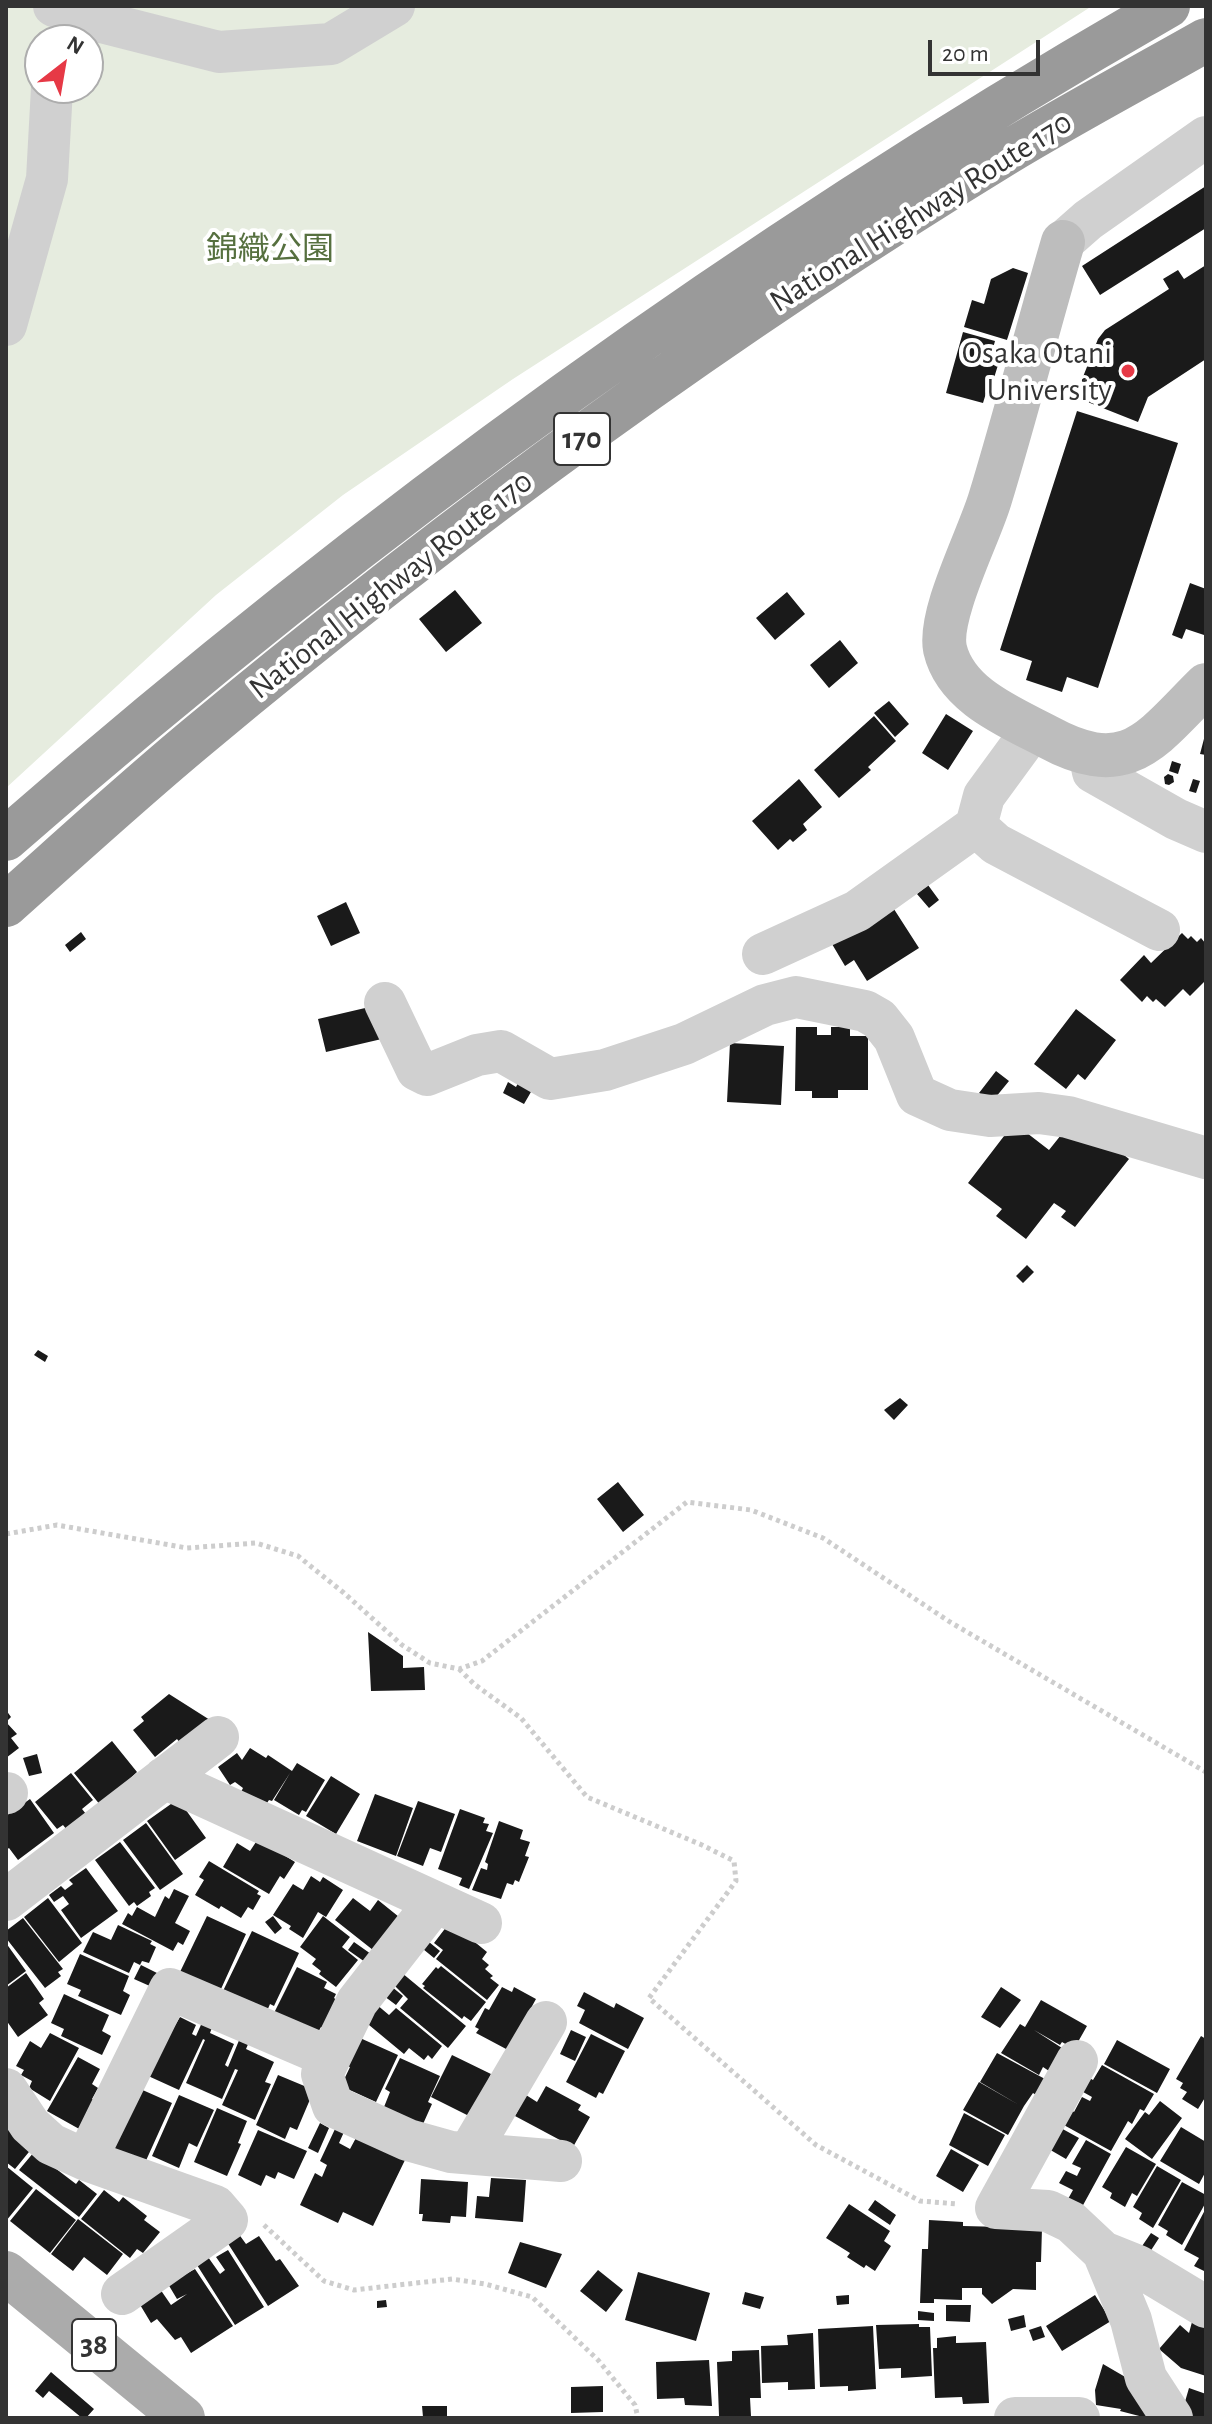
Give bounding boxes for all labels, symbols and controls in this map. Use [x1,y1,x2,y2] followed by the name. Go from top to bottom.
[24,24,104,104] north arrow
[932,24,1044,74] scale bar
[63,32,88,59] text: N
[942,42,989,66] text: 20 m
[763,103,1079,321] street label: National Highway Route 170
[206,230,334,268] park label: 錦織公園
[962,334,1112,409] place label: Osaka Otani University
[1119,362,1137,380] marker: Osaka Otani University
[554,413,610,465] road number: 170
[242,462,540,708] street label: National Highway Route 170
[72,2319,116,2371] road number: 38

